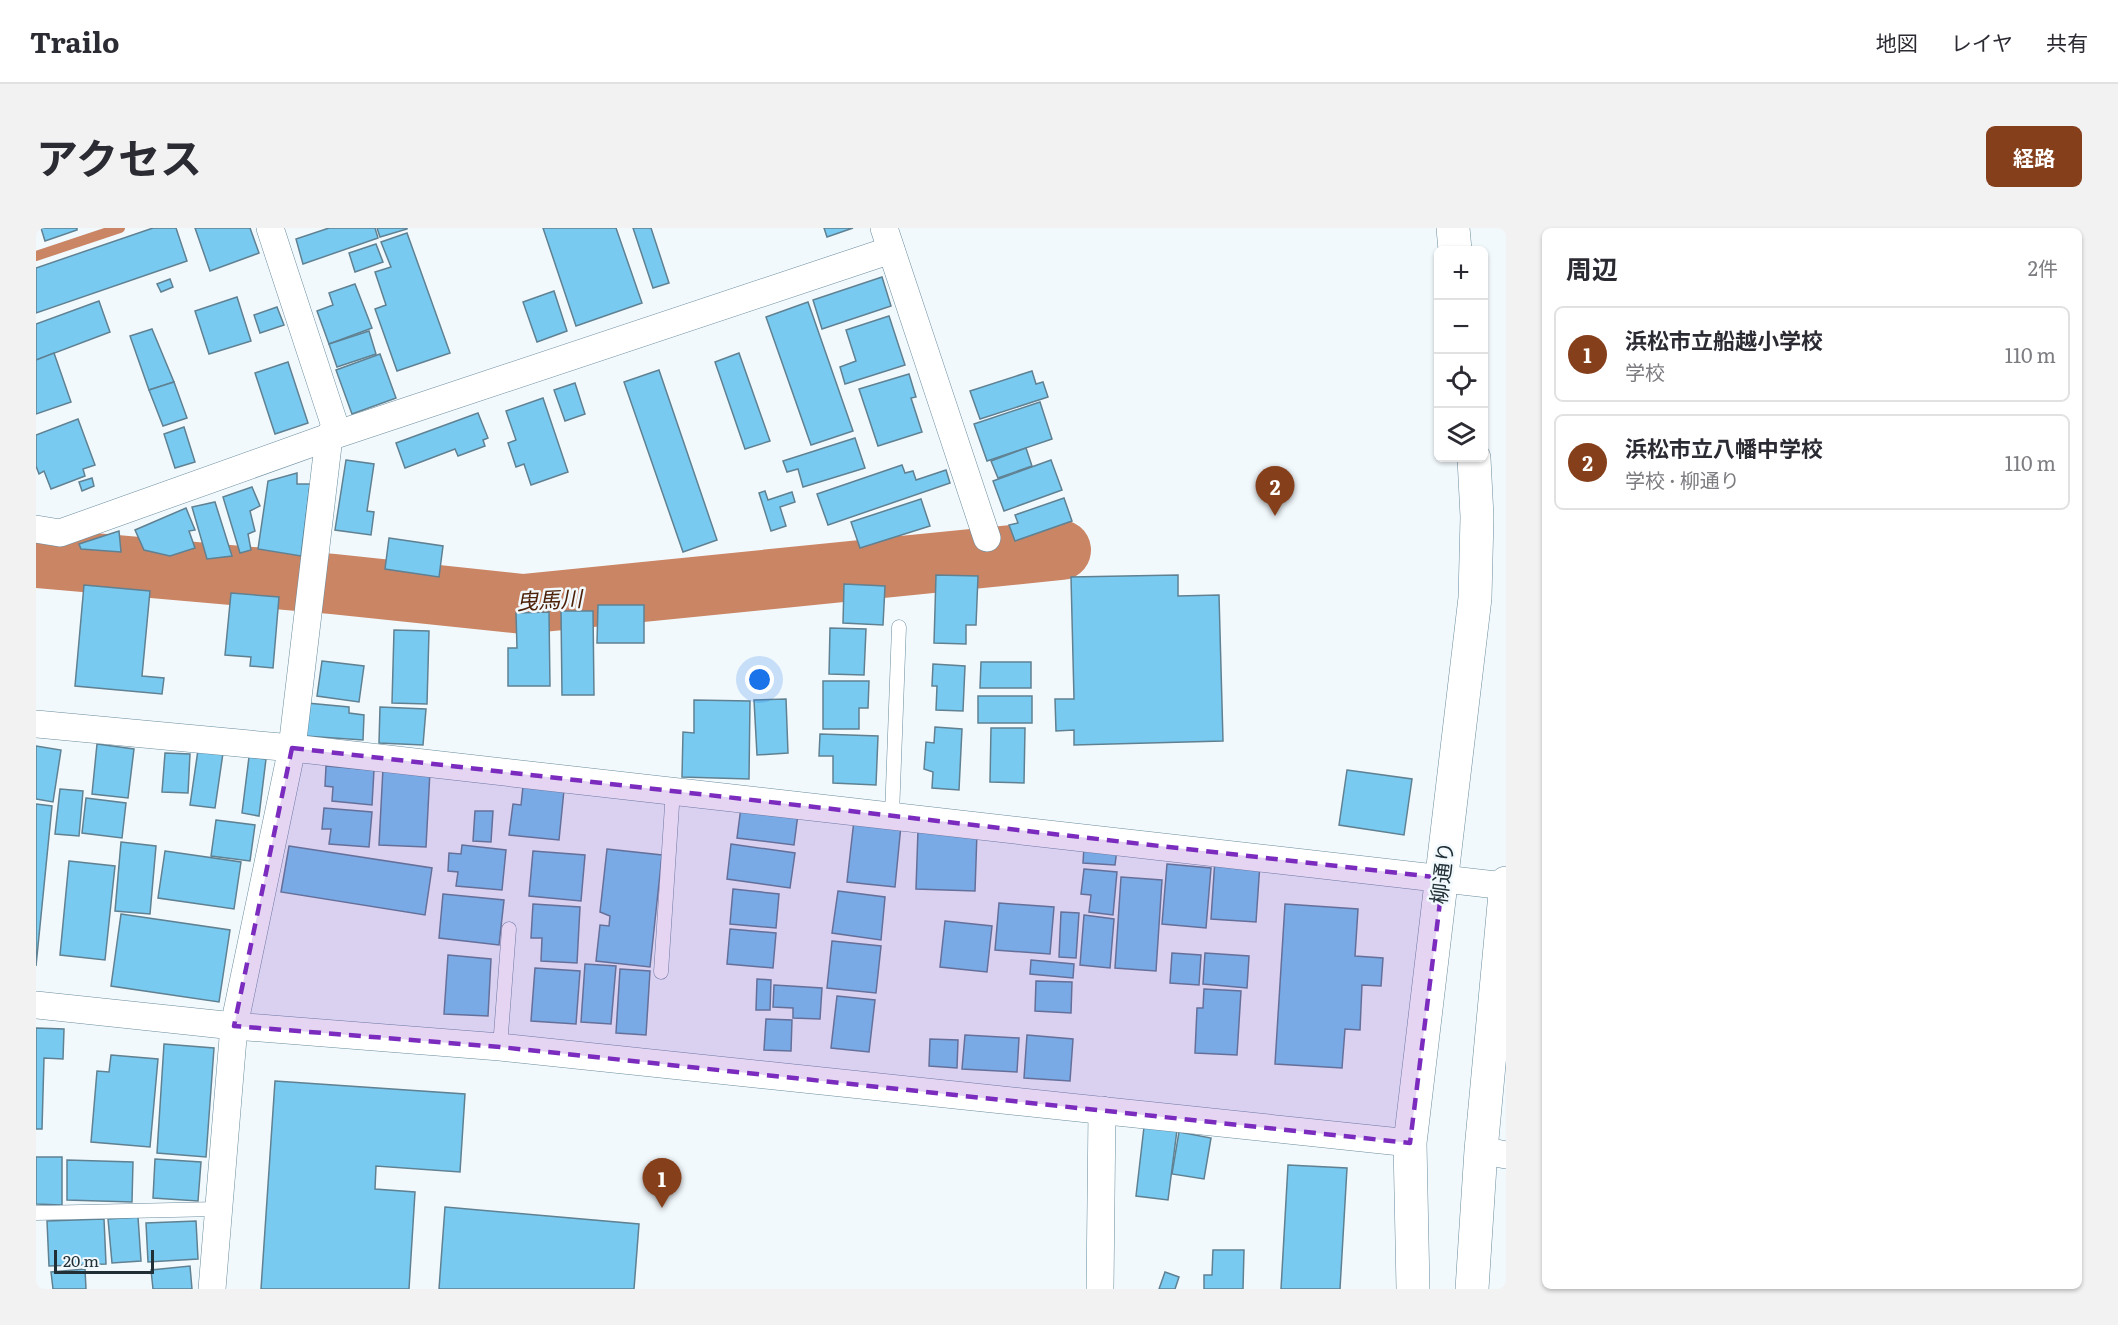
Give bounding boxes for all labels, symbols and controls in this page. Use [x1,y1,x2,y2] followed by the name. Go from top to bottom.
[30,20,119,62] text: Trailo
[1876,26,1918,57] text: 地図
[1951,26,2013,57] text: レイヤ
[2046,26,2088,57] text: 共有
[36,125,202,187] text: アクセス
[1986,126,2082,187] button: 経路
[1434,246,1488,462] map controls
[1434,246,1488,300] button: +
[1566,248,1618,287] text: 周辺
[2028,252,2058,282] text: 2件
[1434,300,1488,354] button: −
[1625,323,1823,356] text: 浜松市立船越小学校
[1583,339,1592,369] text: 1
[2005,339,2056,369] text: 110 m
[1434,354,1488,408] button: locate
[1625,356,1665,386] text: 学校
[1434,408,1488,462] button: layers
[1625,431,1823,464] text: 浜松市立八幡中学校
[1582,447,1593,477] text: 2
[2005,447,2056,477] text: 110 m
[1625,464,1740,494] text: 学校 · 柳通り
[1256,466,1294,516] pin: 2
[515,580,585,617] water label: 曳馬川
[745,665,774,694] your location
[1421,840,1460,906] street label: 柳通り
[642,1158,682,1208] pin: 1
[54,1247,154,1274] scale bar
[63,1248,99,1272] text: 20 m

